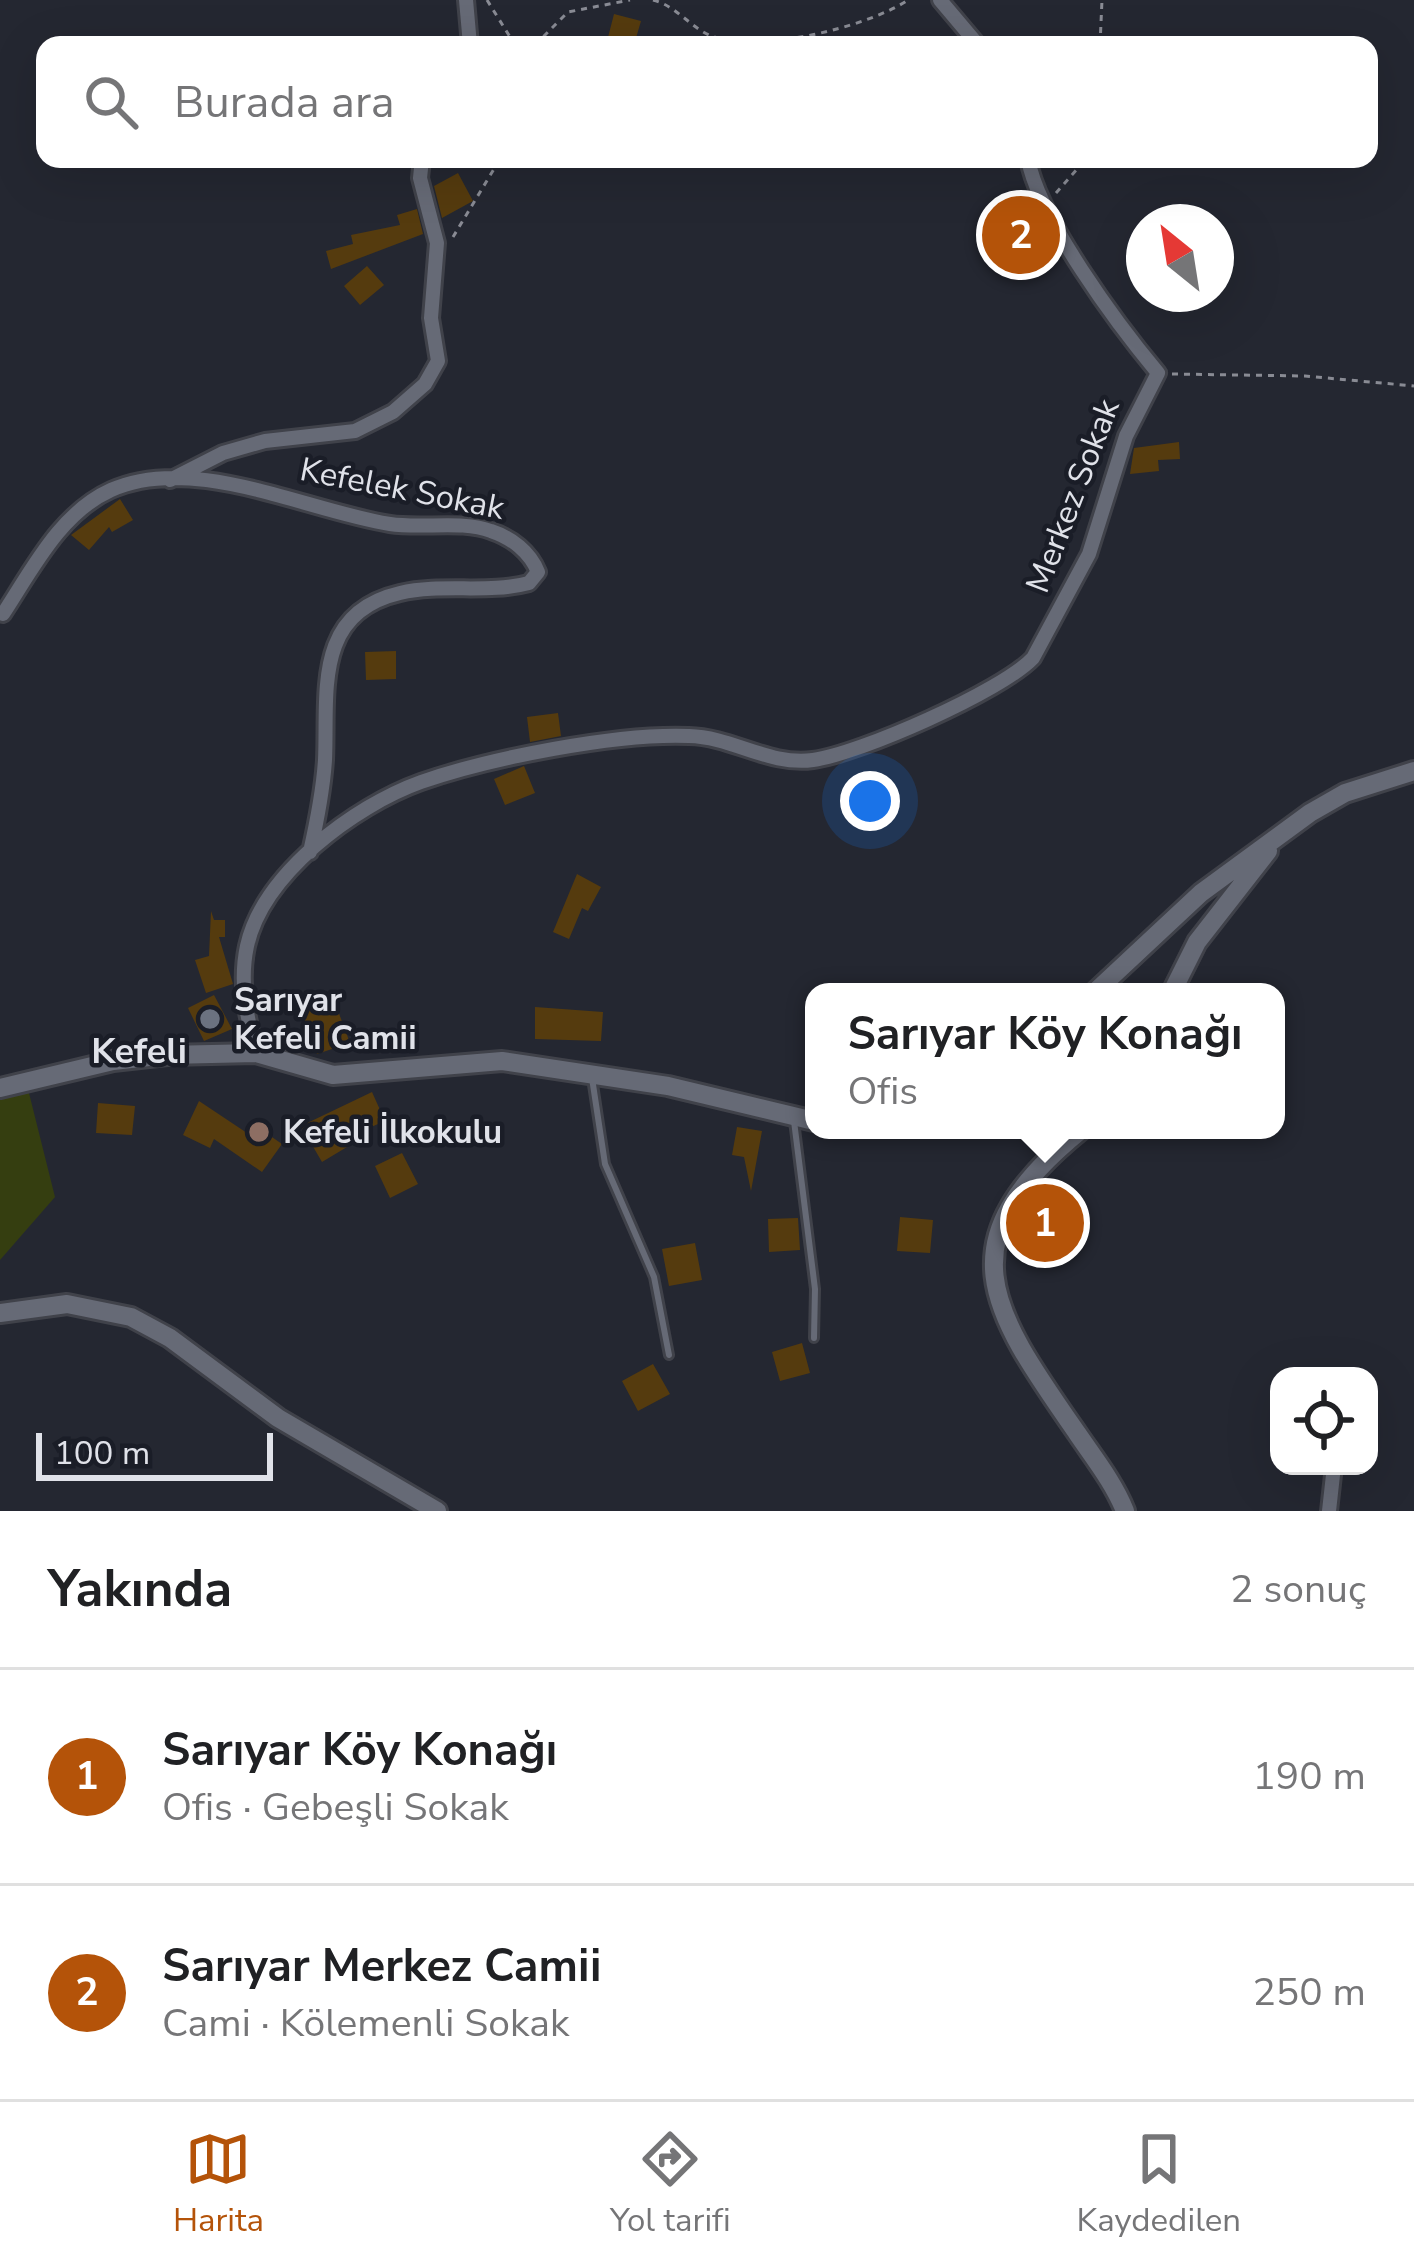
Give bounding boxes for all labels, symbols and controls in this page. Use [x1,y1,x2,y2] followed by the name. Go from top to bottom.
[36,36,1378,168] search box
[78,69,144,135] icon: search
[174,72,395,133] text: Burada ara
[982,190,1060,280] pin: 2
[1126,204,1234,312] north arrow
[1015,392,1131,599] street label: Merkez Sokak
[296,447,508,531] street label: Kefelek Sokak
[840,771,900,831] your location
[234,978,417,1061] place label: Sarıyar Kefeli Camii
[805,983,1285,1139] popup
[847,1004,1243,1065] text: Sarıyar Köy Konağı
[197,1006,223,1032] marker: Sarıyar Kefeli Camii
[91,1027,187,1076] district label: Kefeli
[847,1065,918,1118] text: Ofis
[283,1110,502,1155] place label: Kefeli İlkokulu
[246,1119,272,1145] marker: Kefeli İlkokulu
[1006,1178,1084,1268] pin: 1
[1270,1367,1378,1475] map controls
[1270,1367,1378,1475] button: locate
[36,1427,273,1480] scale bar
[54,1431,150,1476] text: 100 m
[48,1554,232,1624] text: Yakında
[1230,1563,1366,1616] text: 2 sonuç
[162,1720,557,1781] text: Sarıyar Köy Konağı
[75,1750,99,1803] text: 1
[1252,1750,1366,1803] text: 190 m
[162,1781,509,1834] text: Ofis · Gebeşli Sokak
[162,1936,602,1997] text: Sarıyar Merkez Camii
[75,1966,99,2019] text: 2
[1252,1966,1366,2019] text: 250 m
[162,1997,569,2050] text: Cami · Kölemenli Sokak
[173,2126,264,2243] tab: Harita
[610,2126,731,2243] tab: Yol tarifi
[1077,2126,1241,2243] tab: Kaydedilen

